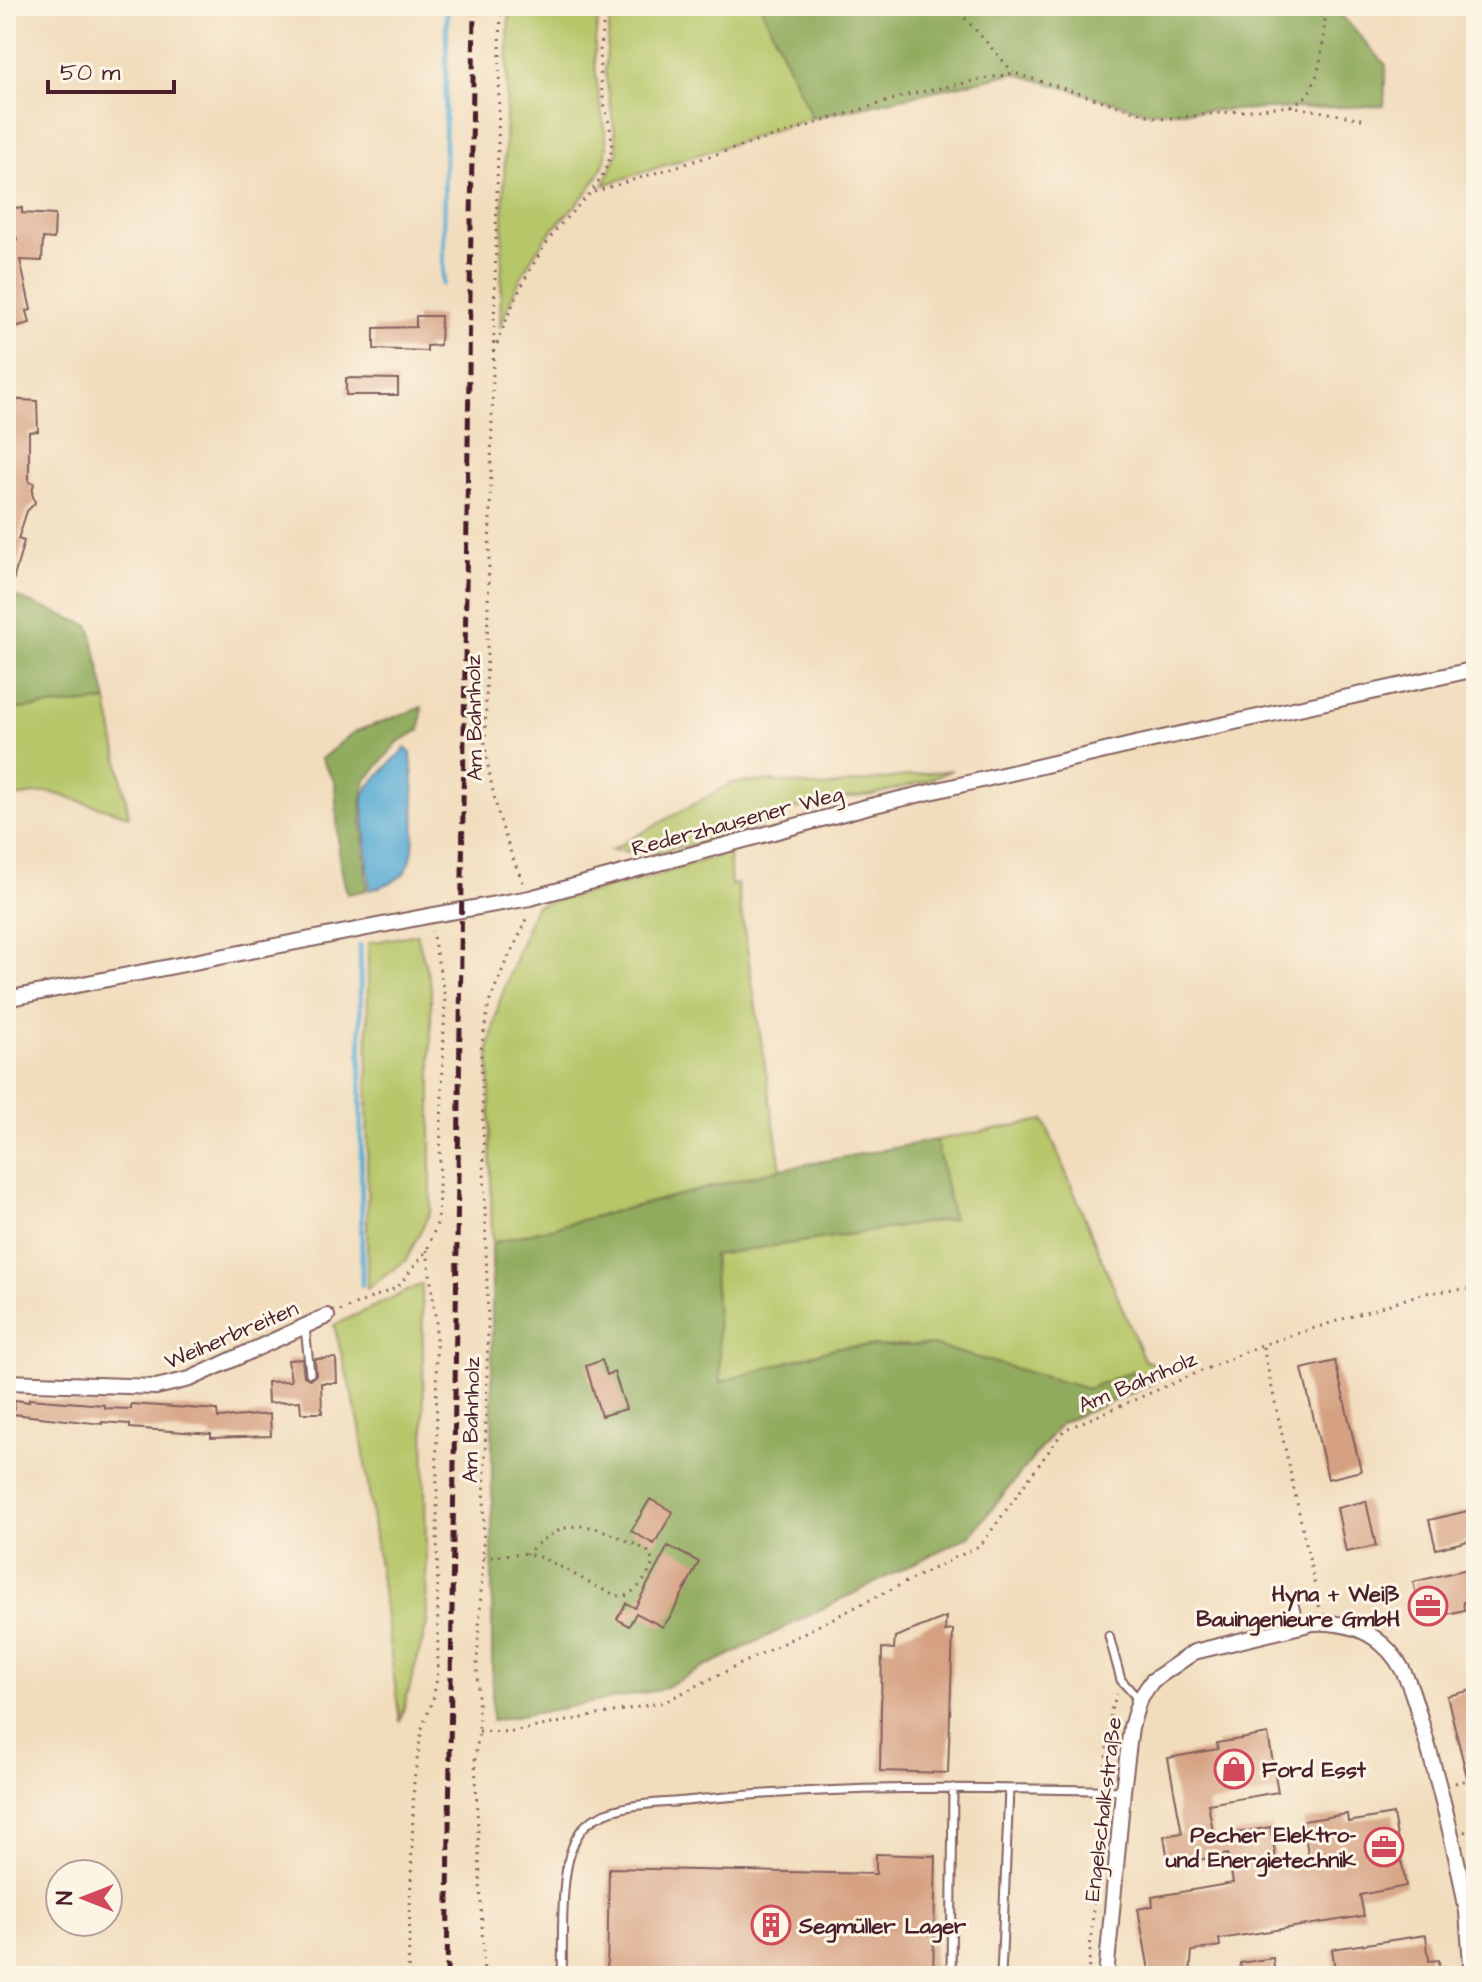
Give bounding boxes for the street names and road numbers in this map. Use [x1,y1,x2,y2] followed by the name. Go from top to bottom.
[458,654,491,781] street label: Am Bahnholz
[628,778,847,866] street label: Rederzhausener Weg
[160,1293,303,1377] street label: Weiherbreiten
[1073,1343,1202,1421] street label: Am Bahnholz
[455,1356,488,1483] street label: Am Bahnholz
[1077,1715,1131,1903] street label: Engelschalkstraße

